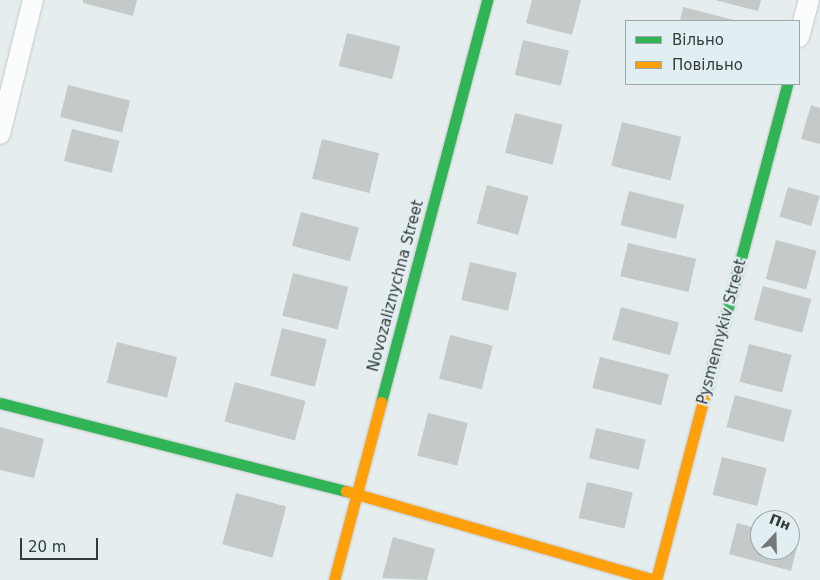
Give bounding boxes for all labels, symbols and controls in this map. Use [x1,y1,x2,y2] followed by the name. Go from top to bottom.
[625,20,800,85] legend
[672,31,724,49] text: Вільно
[672,56,743,74] text: Повільно
[364,198,428,374] street label: Novozaliznychna Street
[694,257,750,407] street label: Pysmennykiv Street
[750,510,800,560] north arrow
[767,511,793,533] text: Пн
[22,528,100,560] scale bar
[28,538,66,556] text: 20 m

